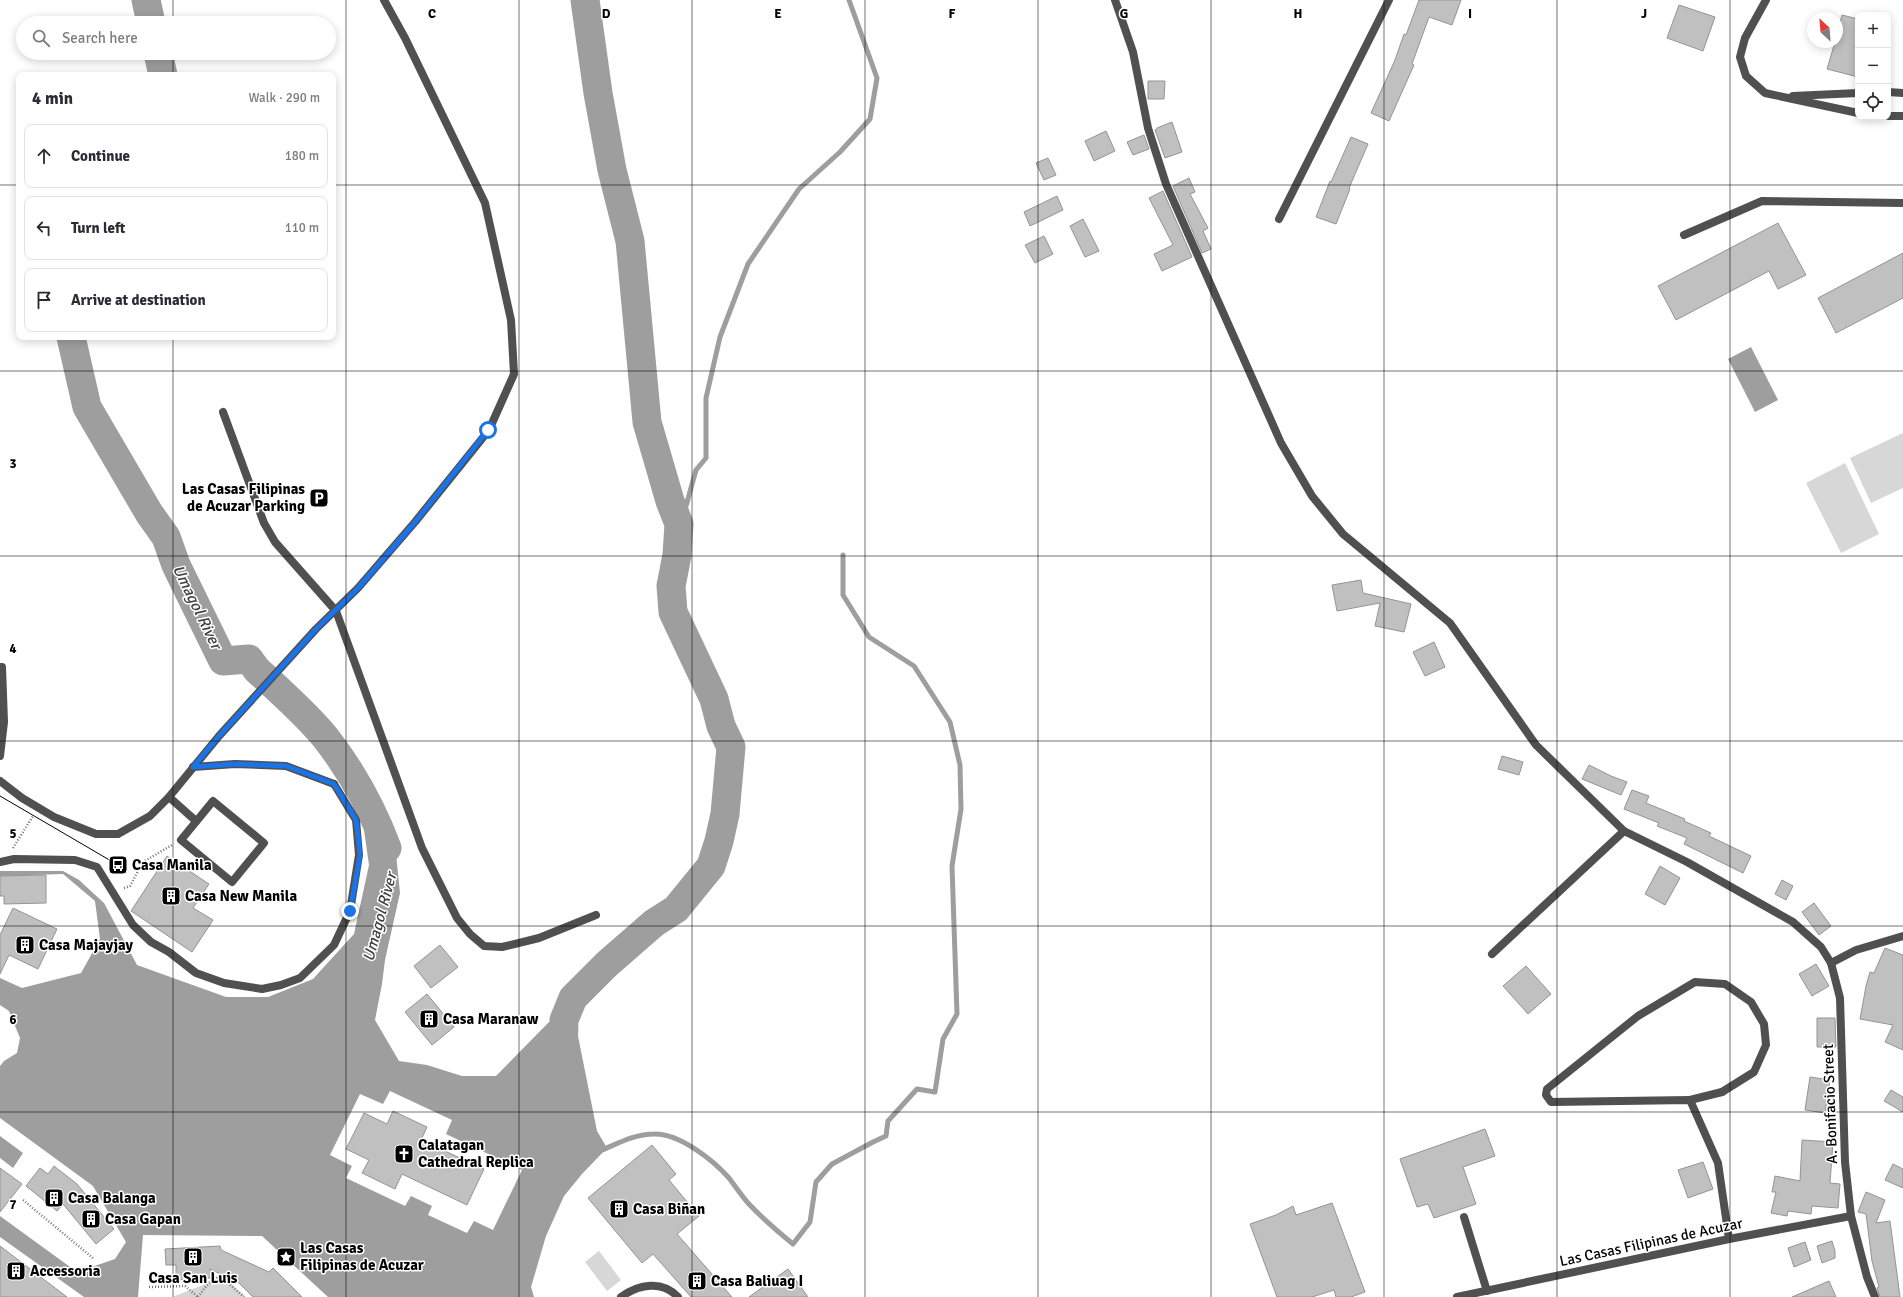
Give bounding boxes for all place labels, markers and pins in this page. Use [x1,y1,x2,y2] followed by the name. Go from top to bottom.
[182,480,305,515] place label: Las Casas Filipinas de Acuzar Parking
[308,487,330,509] parking icon: Las Casas Filipinas de Acuzar Parking
[107,854,129,876] bus stop icon: Casa Manila
[132,856,212,874] place label: Casa Manila
[160,885,182,907] building icon: Casa New Manila
[185,887,297,905] place label: Casa New Manila
[14,934,36,956] building icon: Casa Majayjay
[39,936,133,954] place label: Casa Majayjay
[418,1008,440,1030] building icon: Casa Maranaw
[443,1010,539,1028] place label: Casa Maranaw
[418,1136,534,1171] place label: Calatagan Cathedral Replica
[393,1143,415,1165] church icon: Calatagan Cathedral Replica
[43,1187,65,1209] building icon: Casa Balanga
[68,1189,156,1207] place label: Casa Balanga
[608,1198,630,1220] building icon: Casa Biñan
[633,1200,705,1218] place label: Casa Biñan
[80,1208,102,1230] building icon: Casa Gapan
[105,1210,181,1228] place label: Casa Gapan
[300,1239,424,1274] place label: Las Casas Filipinas de Acuzar
[182,1246,204,1268] building icon: Casa San Luis
[275,1246,297,1268] place icon: Las Casas Filipinas de Acuzar
[5,1260,27,1282] building icon: Accessoria
[30,1262,101,1280] place label: Accessoria
[148,1269,238,1287] place label: Casa San Luis
[686,1270,708,1292] building icon: Casa Baliuag I
[711,1272,803,1290] place label: Casa Baliuag I

